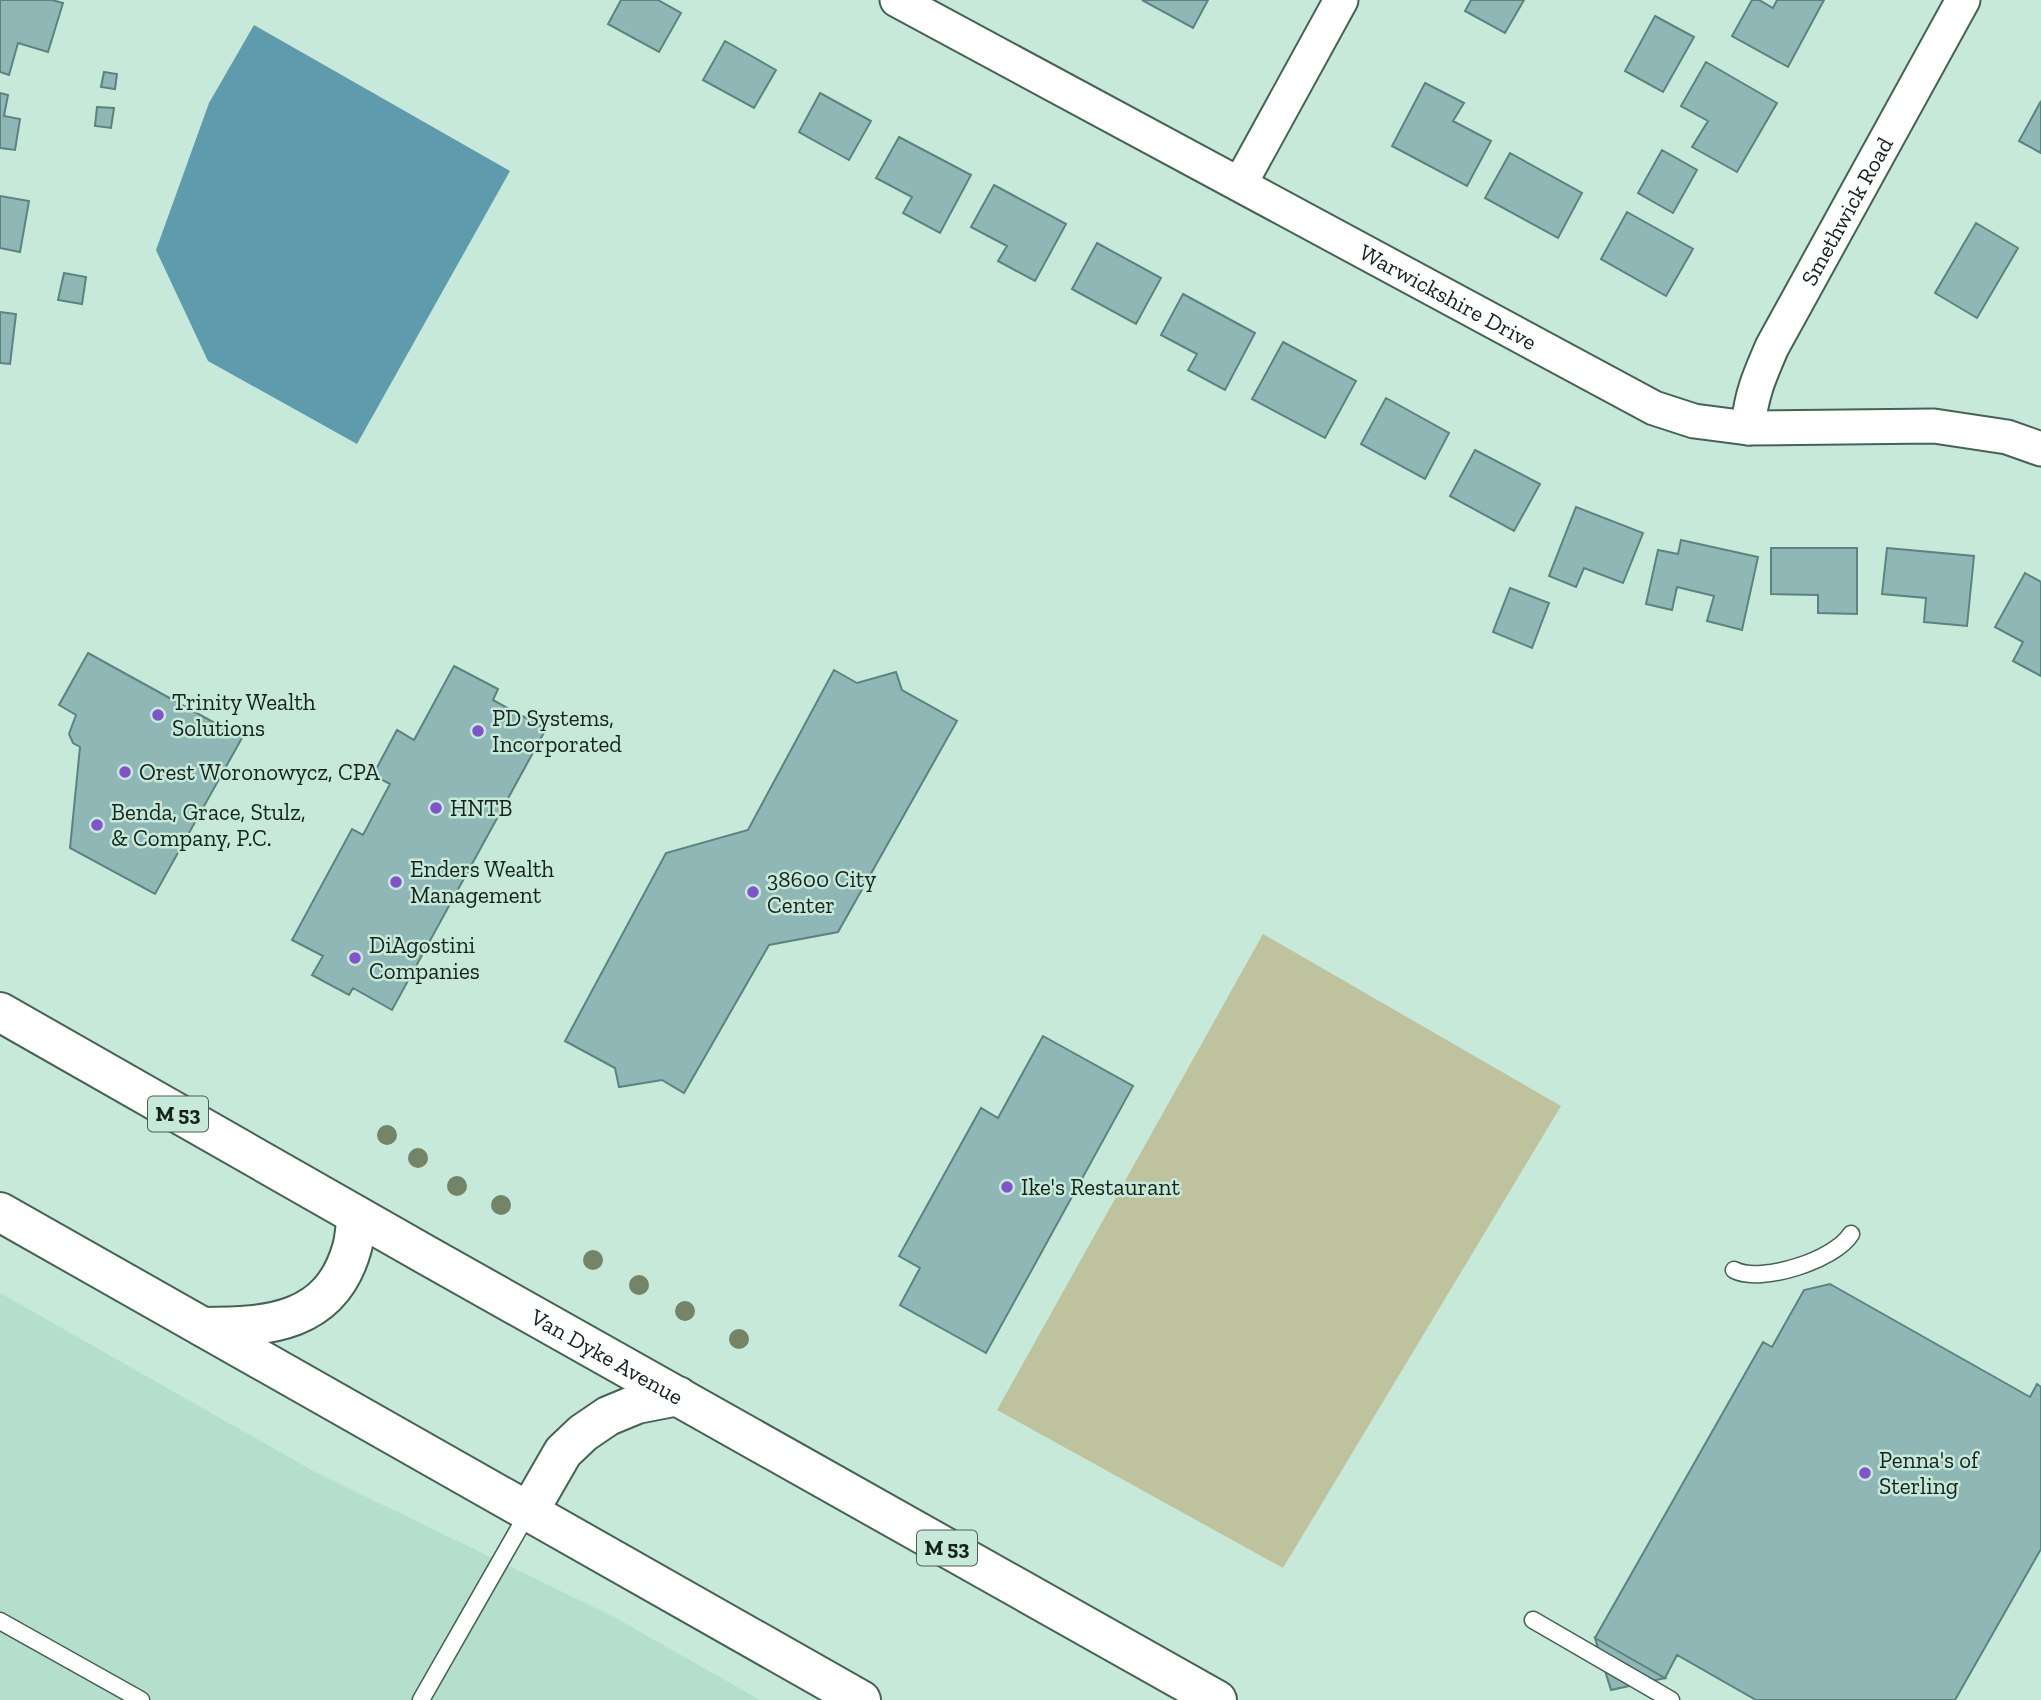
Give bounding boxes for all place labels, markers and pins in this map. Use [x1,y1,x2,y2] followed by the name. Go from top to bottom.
[172,688,316,742] place label: Trinity Wealth Solutions
[492,704,622,758] place label: PD Systems, Incorporated
[150,707,166,723] marker: Trinity Wealth Solutions
[470,723,486,739] marker: PD Systems, Incorporated
[139,758,381,786] place label: Orest Woronowycz, CPA
[117,764,133,780] marker: Orest Woronowycz, CPA
[450,794,513,822] place label: HNTB
[111,798,306,852] place label: Benda, Grace, Stulz, & Company, P.C.
[428,800,444,816] marker: HNTB
[89,817,105,833] marker: Benda, Grace, Stulz, & Company, P.C.
[410,855,554,909] place label: Enders Wealth Management
[767,865,876,919] place label: 38600 City Center
[388,874,404,890] marker: Enders Wealth Management
[745,884,761,900] marker: 38600 City Center
[369,931,480,985] place label: DiAgostini Companies
[347,950,363,966] marker: DiAgostini Companies
[1021,1173,1181,1201] place label: Ike's Restaurant
[999,1179,1015,1195] marker: Ike's Restaurant
[1879,1446,1980,1500] place label: Penna's of Sterling
[1857,1465,1873,1481] marker: Penna's of Sterling

